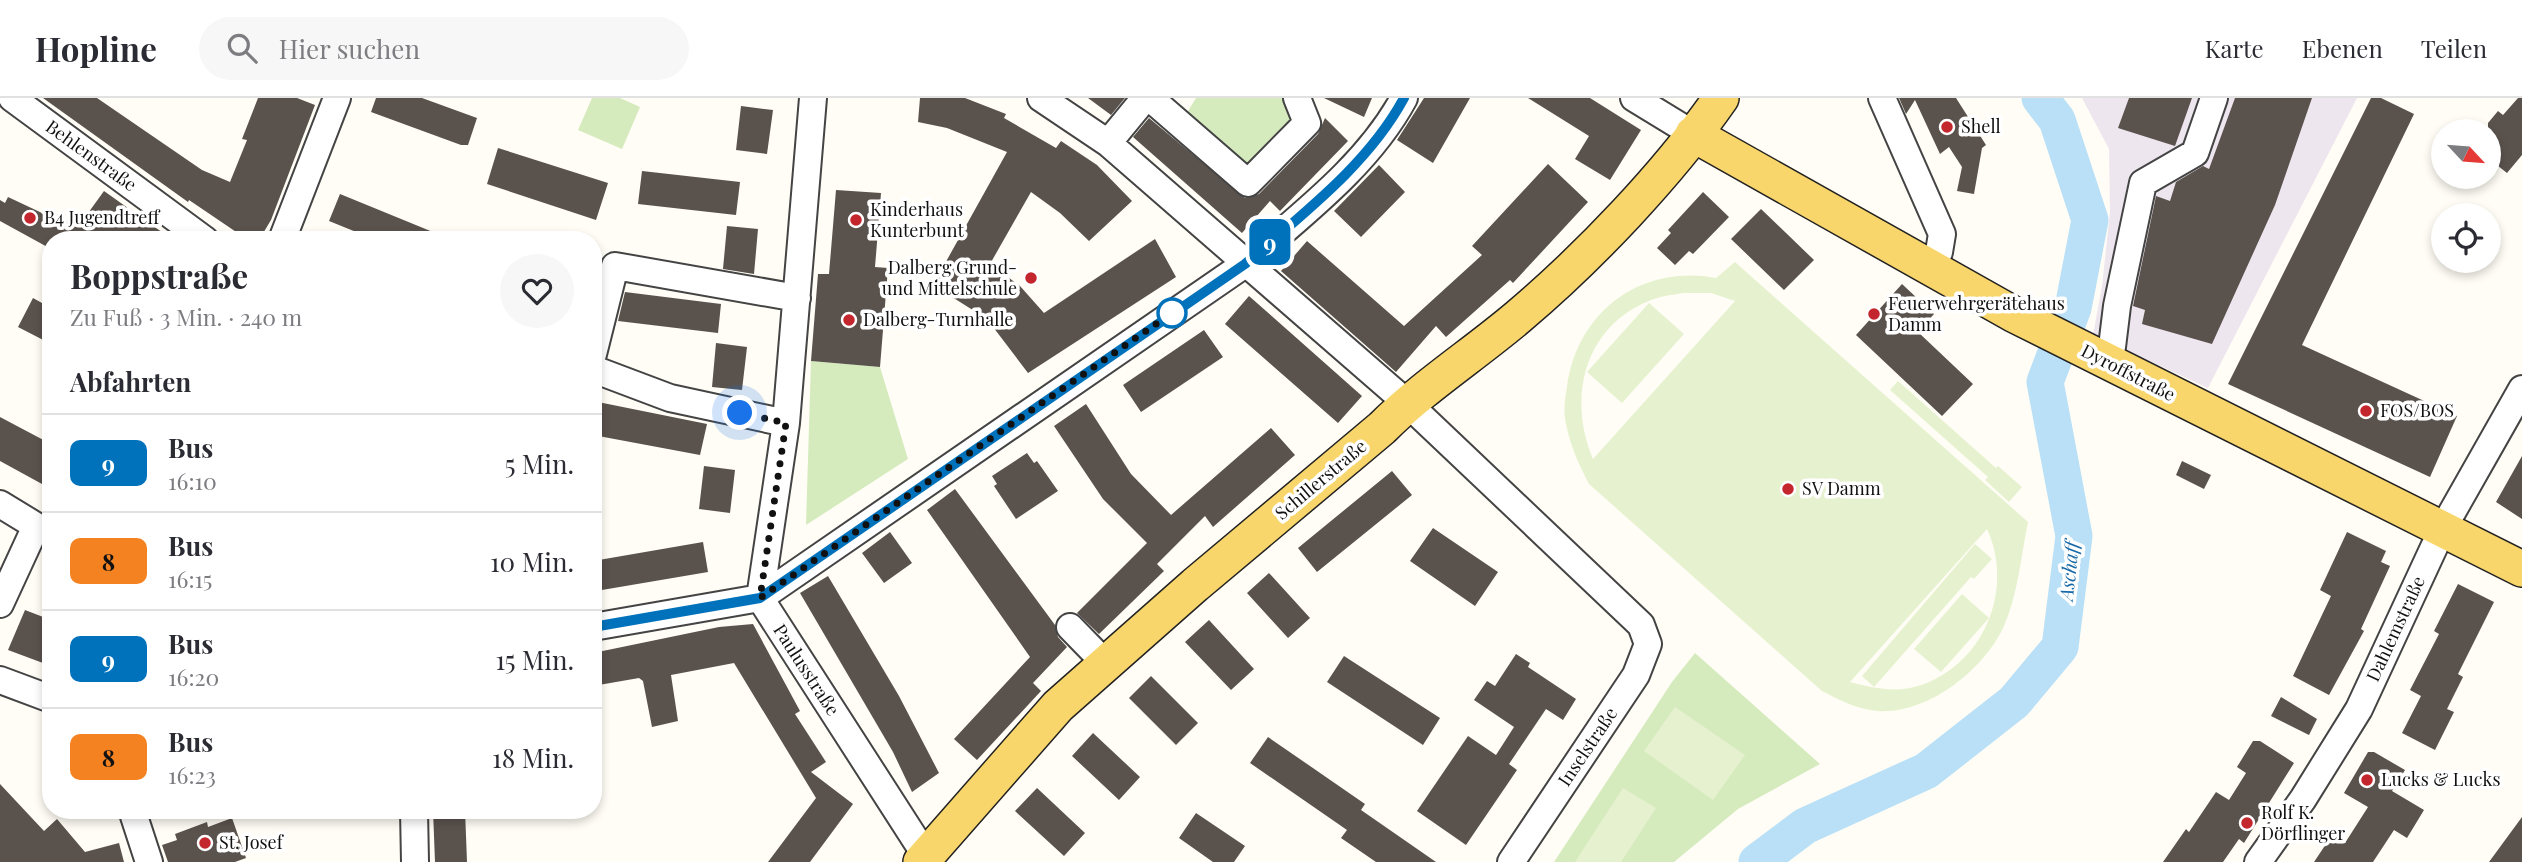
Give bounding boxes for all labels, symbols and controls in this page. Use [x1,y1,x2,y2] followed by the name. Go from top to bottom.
[199,17,689,80] search box
[35,26,157,70] text: Hopline
[223,29,261,67] icon: search
[279,31,420,66] text: Hier suchen
[2205,32,2264,64] text: Karte
[2302,32,2383,64] text: Ebenen
[2421,32,2487,64] text: Teilen
[41,114,142,196] street label: Behlenstraße
[1961,114,2001,138] place label: Shell
[1939,119,1955,135] marker: Shell
[2431,119,2501,189] north arrow
[2431,119,2501,273] map controls
[870,197,964,242] place label: Kinderhaus Kunterbunt
[2431,203,2501,273] button: locate
[44,205,160,229] place label: B4 Jugendtreff
[22,210,38,226] marker: B4 Jugendtreff
[848,212,864,228] marker: Kinderhaus Kunterbunt
[1247,219,1293,265] line badge: 9
[1263,226,1277,258] text: 9
[70,253,248,297] text: Boppstraße
[500,254,574,328] button: heart
[882,255,1017,300] place label: Dalberg Grund- und Mittelschule
[1023,270,1039,286] marker: Dalberg Grund- und Mittelschule
[1888,291,2065,336] place label: Feuerwehrgerätehaus Damm
[1157,298,1187,328] unlabelled marker
[70,301,302,332] text: Zu Fuß · 3 Min. · 240 m
[1866,306,1882,322] marker: Feuerwehrgerätehaus Damm
[863,307,1013,331] place label: Dalberg-Turnhalle
[841,312,857,328] marker: Dalberg-Turnhalle
[2077,338,2180,406] street label: Dyroffstraße
[70,364,191,399] text: Abfahrten
[722,395,757,430] your location
[2380,398,2454,422] place label: FOS/BOS
[2358,403,2374,419] marker: FOS/BOS
[168,430,213,465] text: Bus
[1270,434,1371,525] street label: Schillerstraße
[505,446,574,481] text: 5 Min.
[102,447,115,479] text: 9
[168,465,217,496] text: 16:10
[1802,476,1881,500] place label: SV Damm
[1780,481,1796,497] marker: SV Damm
[168,528,213,563] text: Bus
[2052,537,2084,604] water label: Aschaff
[490,544,574,579] text: 10 Min.
[102,545,115,577] text: 8
[168,563,212,594] text: 16:15
[2360,572,2430,685] street label: Dahlemstraße
[768,619,845,720] street label: Paulusstraße
[168,626,213,661] text: Bus
[495,642,574,677] text: 15 Min.
[102,643,115,675] text: 9
[168,661,219,692] text: 16:20
[1552,702,1622,791] street label: Inselstraße
[168,724,213,759] text: Bus
[492,740,574,775] text: 18 Min.
[102,741,115,773] text: 8
[168,759,216,790] text: 16:23
[2381,767,2501,791] place label: Lucks & Lucks
[2359,772,2375,788] marker: Lucks & Lucks
[2261,800,2345,845] place label: Rolf K. Dörflinger
[2239,815,2255,831] marker: Rolf K. Dörflinger
[219,830,285,854] place label: St. Josef
[197,835,213,851] marker: St. Josef

